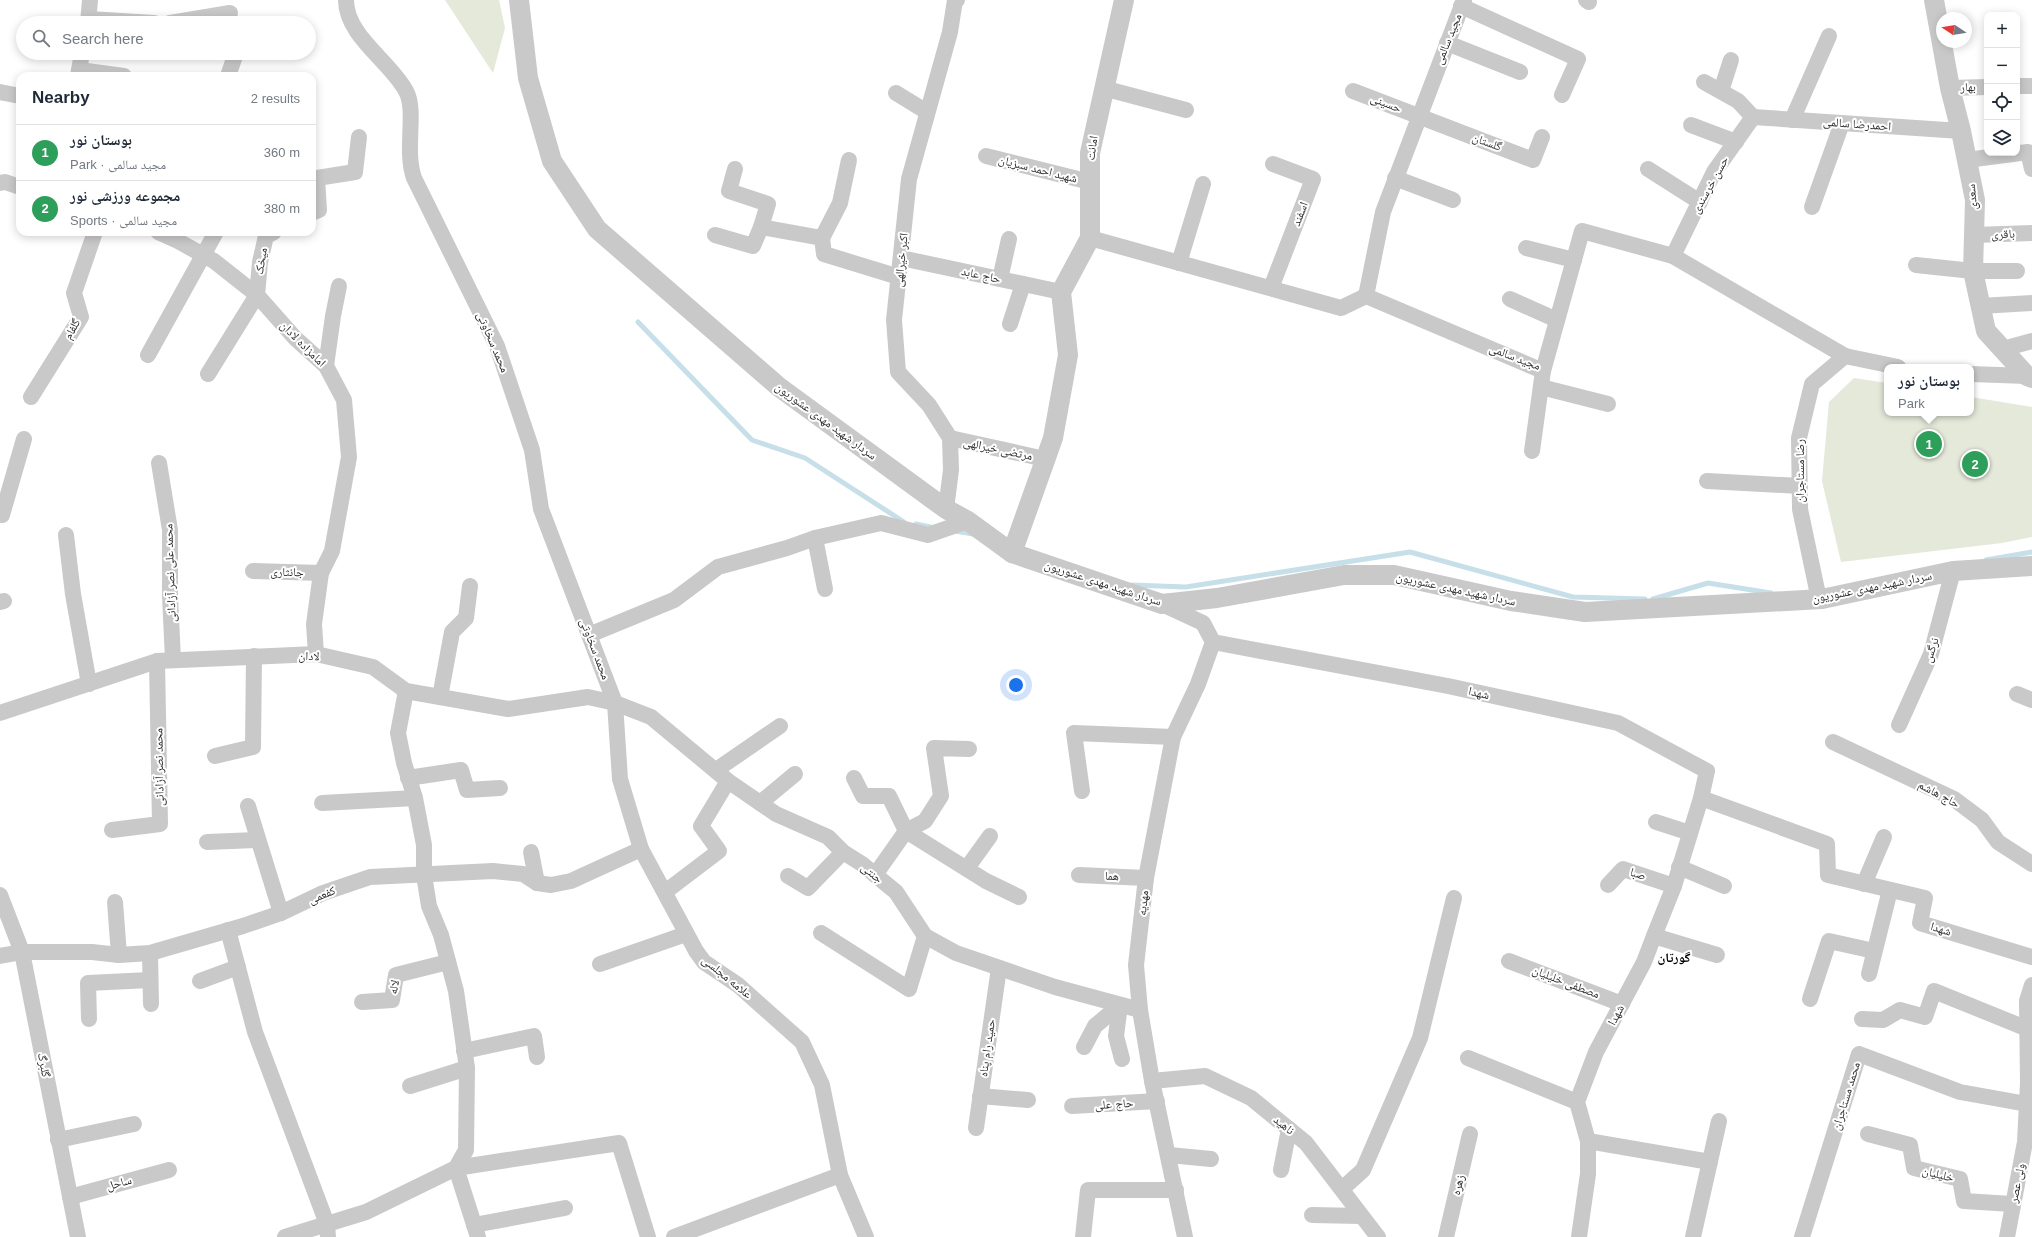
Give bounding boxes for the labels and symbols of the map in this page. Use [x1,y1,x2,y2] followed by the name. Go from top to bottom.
[1431,12,1465,66] street label: مجید سالمی
[1936,12,1972,48] north arrow
[1959,80,1976,95] street label: بهار
[1369,91,1404,116] street label: حسینی
[1822,115,1892,133] street label: احمدرضا سالمی
[1470,130,1504,154] street label: گلستان
[1083,135,1101,161] street label: امانت
[997,152,1079,186] street label: شهید احمد سبزیان
[1689,154,1732,216] street label: حسن خرسندی
[1964,183,1980,211] street label: سعدی
[1289,200,1311,228] street label: اسفند
[1991,227,2015,242] street label: باقری
[891,232,911,288] street label: اکبر خیرالهی
[252,247,270,276] street label: میخک
[960,264,1002,286] street label: حاج عابد
[474,310,512,374] street label: محمد سخاوتی
[61,316,84,342] street label: گلفام
[277,318,329,370] street label: امامزاده لادان
[1487,341,1542,373] street label: مجید سالمی
[772,380,879,463] street label: سردار شهید مهدی عشوریون
[1916,429,1942,459] pin: 1
[962,435,1034,463] street label: مرتضی خیرالهی
[1793,439,1807,503] street label: رضا مستاجران
[1962,449,1988,479] pin: 2
[161,524,179,622] street label: محمد علی نصر آزادانی
[1043,558,1163,609] street label: سردار شهید مهدی عشوریون
[270,565,304,579] street label: جانثاری
[1811,568,1933,606] street label: سردار شهید مهدی عشوریون
[1395,569,1517,609] street label: سردار شهید مهدی عشوریون
[577,616,613,682] street label: محمد سخاوتی
[1920,636,1942,664] street label: نرگس
[298,649,320,663] street label: لادان
[1006,675,1026,695] your location
[1467,684,1491,702] street label: شهدا
[151,728,167,806] street label: محمد نصر آزادانی
[1915,777,1962,812] street label: حاج هاشم
[858,860,886,886] street label: جنتی
[1628,865,1648,883] street label: صبا
[1105,869,1119,883] street label: هما
[306,883,338,907] street label: کفعمی
[1135,890,1151,916] street label: مهدیه
[1929,919,1953,939] street label: شهدا
[1657,950,1691,965] district label: گورتان
[699,953,755,1001] street label: علامه مجلسی
[1530,963,1602,1001] street label: مصطفی خلیلیان
[386,979,402,995] street label: لاله
[1605,1002,1627,1028] street label: شهدا
[976,1018,999,1078] street label: حمید رام پناه
[34,1051,53,1079] street label: گلبرگ
[1829,1060,1863,1132] street label: محمد مستاجران
[1094,1096,1134,1112] street label: حاج علی
[1271,1112,1297,1138] street label: ناهید
[2006,1162,2028,1205] street label: ولی عصر
[1921,1163,1956,1185] street label: خلیلیان
[105,1173,133,1193] street label: ساحل
[1449,1173,1467,1197] street label: زهره

